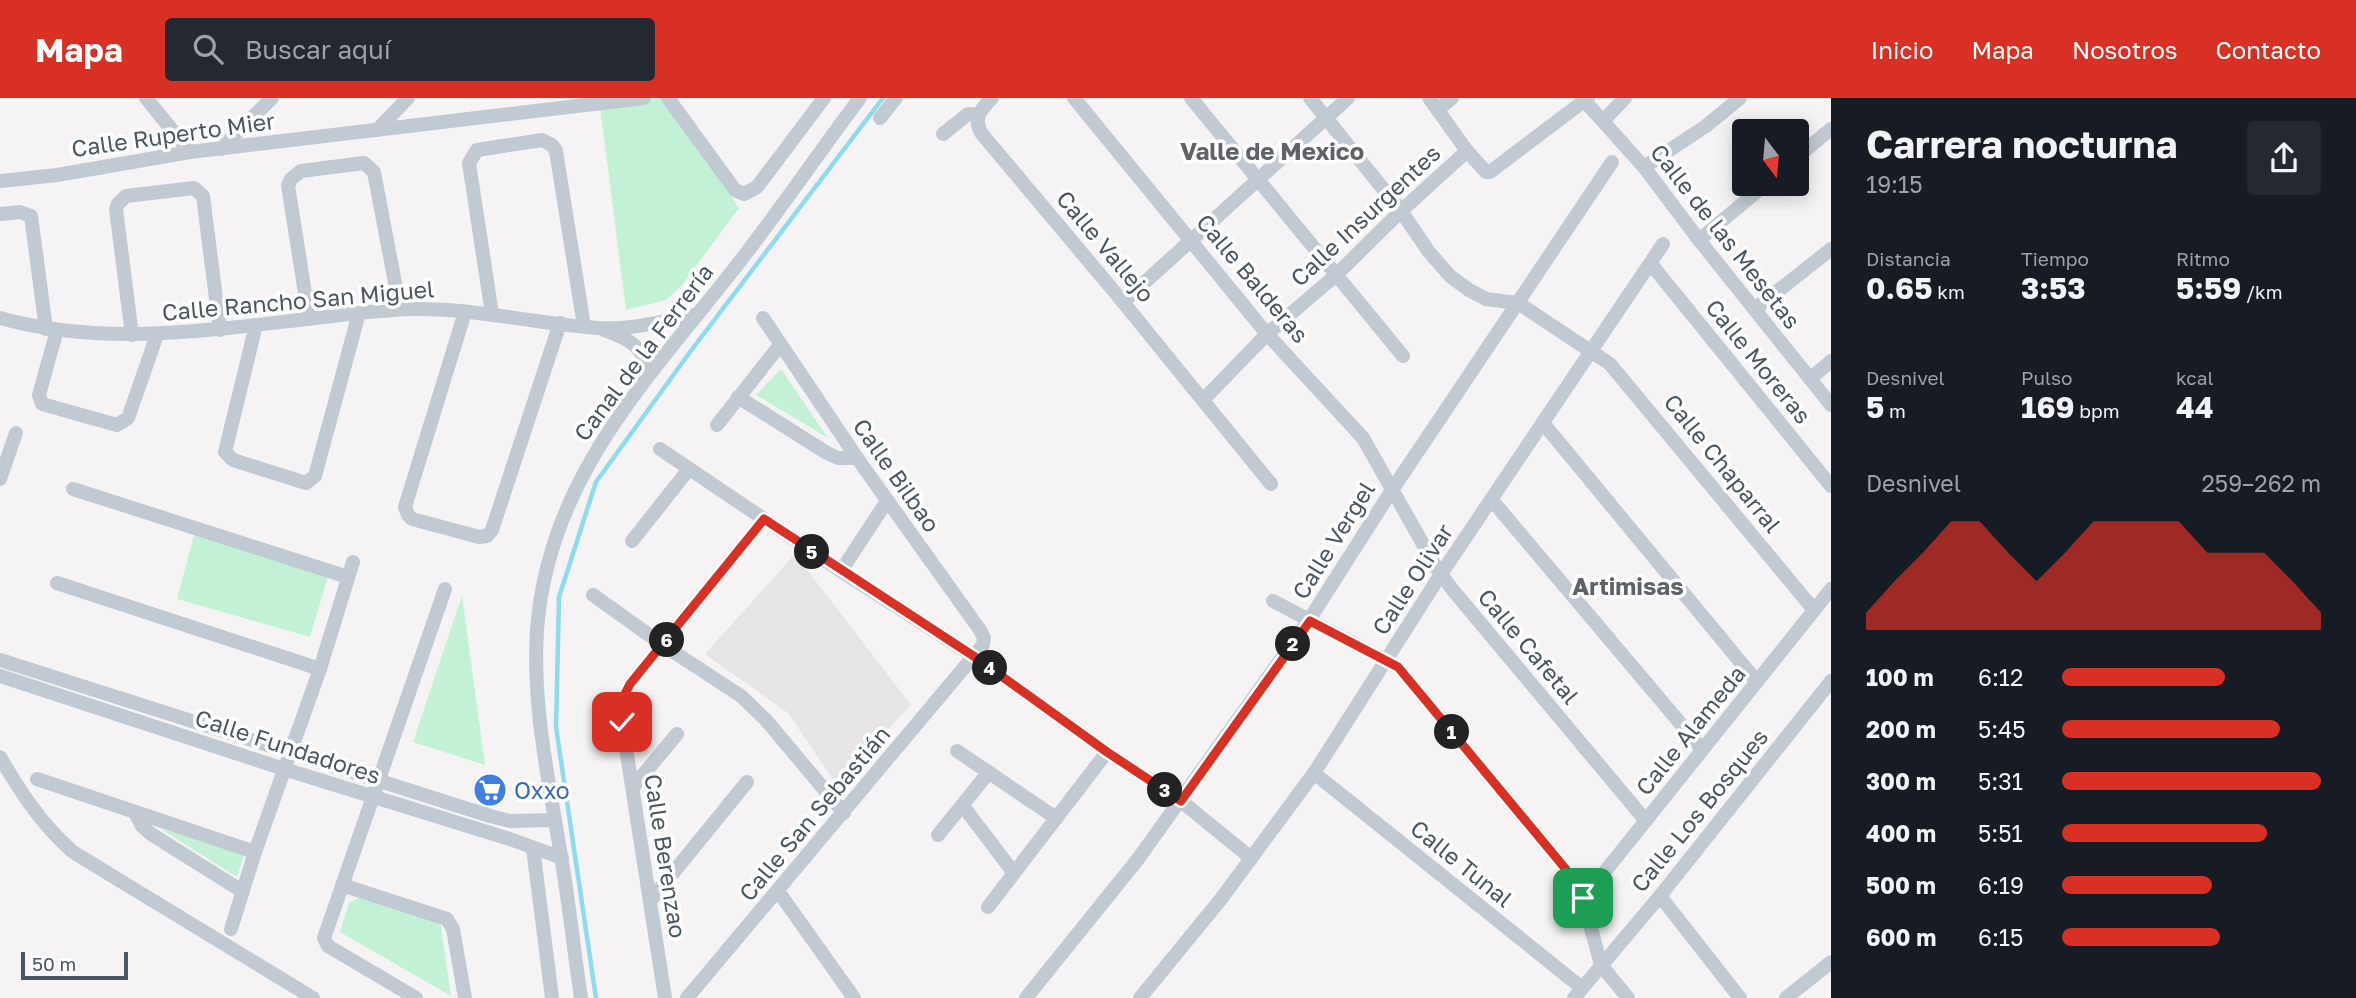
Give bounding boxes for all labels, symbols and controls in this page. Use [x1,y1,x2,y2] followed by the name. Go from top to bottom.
[165,18,655,81] search box
[35,30,123,69] text: Mapa
[189,30,227,68] icon: search
[245,34,391,65] text: Buscar aquí
[1871,35,1933,64] text: Inicio
[1971,35,2034,64] text: Mapa
[2072,35,2178,64] text: Nosotros
[2216,35,2321,64] text: Contacto
[69,106,277,162] street label: Calle Ruperto Mier
[1732,119,1810,196] north arrow
[1732,119,1809,196] map controls
[1866,121,2178,166] text: Carrera nocturna
[2247,121,2321,195] button: share
[1180,136,1364,165] district label: Valle de Mexico
[1284,138,1446,292] street label: Calle Insurgentes
[1645,138,1807,334] street label: Calle de las Mesetas
[1866,170,1922,198] text: 19:15
[1051,185,1161,307] street label: Calle Vallejo
[1191,208,1315,348] street label: Calle Balderas
[1866,247,1951,270] text: Distancia
[2021,247,2089,270] text: Tiempo
[2176,247,2230,270] text: Ritmo
[567,258,719,446] street label: Canal de la Ferrería
[1866,270,1932,306] text: 0.65
[2021,270,2086,306] text: 3:53
[2176,270,2241,306] text: 5:59
[161,274,435,326] street label: Calle Rancho San Miguel
[1932,280,1965,303] text: km
[2241,280,2283,303] text: /km
[1700,293,1818,429] street label: Calle Moreras
[1866,366,1945,389] text: Desnivel
[2021,366,2073,389] text: Pulso
[2176,366,2214,389] text: kcal
[1659,388,1787,538] street label: Calle Chaparral
[1866,389,1884,425] text: 5
[2021,389,2075,425] text: 169
[2176,389,2214,425] text: 44
[1884,399,1906,422] text: m
[2075,399,2120,422] text: bpm
[848,413,946,537] street label: Calle Bilbao
[1866,469,1961,497] text: Desnivel
[2202,469,2321,497] text: 259–262 m
[1286,476,1380,604] street label: Calle Vergel
[1366,518,1458,640] street label: Calle Olivar
[794,534,830,570] pin: 5
[806,540,817,563] text: 5
[1572,571,1684,600] district label: Artimisas
[1473,583,1585,709] street label: Calle Cafetal
[650,622,684,658] pin: 6
[1276,626,1310,662] pin: 2
[660,628,673,651] text: 6
[1287,632,1298,655] text: 2
[972,650,1007,686] pin: 4
[984,656,995,679] text: 4
[1629,660,1751,800] street label: Calle Alameda
[1866,663,1934,691] text: 100 m
[1978,663,2023,691] text: 6:12
[592,692,652,752] pin
[192,703,384,789] street label: Calle Fundadores
[603,703,641,741] icon: check
[1434,714,1470,750] pin: 1
[1866,715,1936,743] text: 200 m
[1978,715,2026,743] text: 5:45
[733,720,895,906] street label: Calle San Sebastián
[1447,720,1456,743] text: 1
[1625,723,1773,897] street label: Calle Los Bosques
[1866,767,1936,795] text: 300 m
[1978,767,2023,795] text: 5:31
[471,771,509,809] supermarket icon: Oxxo
[639,772,693,940] street label: Calle Berenzao
[1148,772,1182,808] pin: 3
[514,776,570,804] place label: Oxxo
[1159,778,1170,801] text: 3
[1405,813,1519,913] street label: Calle Tunal
[1866,819,1936,847] text: 400 m
[1978,819,2023,847] text: 5:51
[1553,868,1613,928] pin
[1866,871,1936,899] text: 500 m
[1978,871,2024,899] text: 6:19
[1564,879,1602,917] icon: arrive
[1866,923,1936,951] text: 600 m
[1978,923,2023,951] text: 6:15
[21,949,128,981] scale bar
[32,952,76,975] text: 50 m

